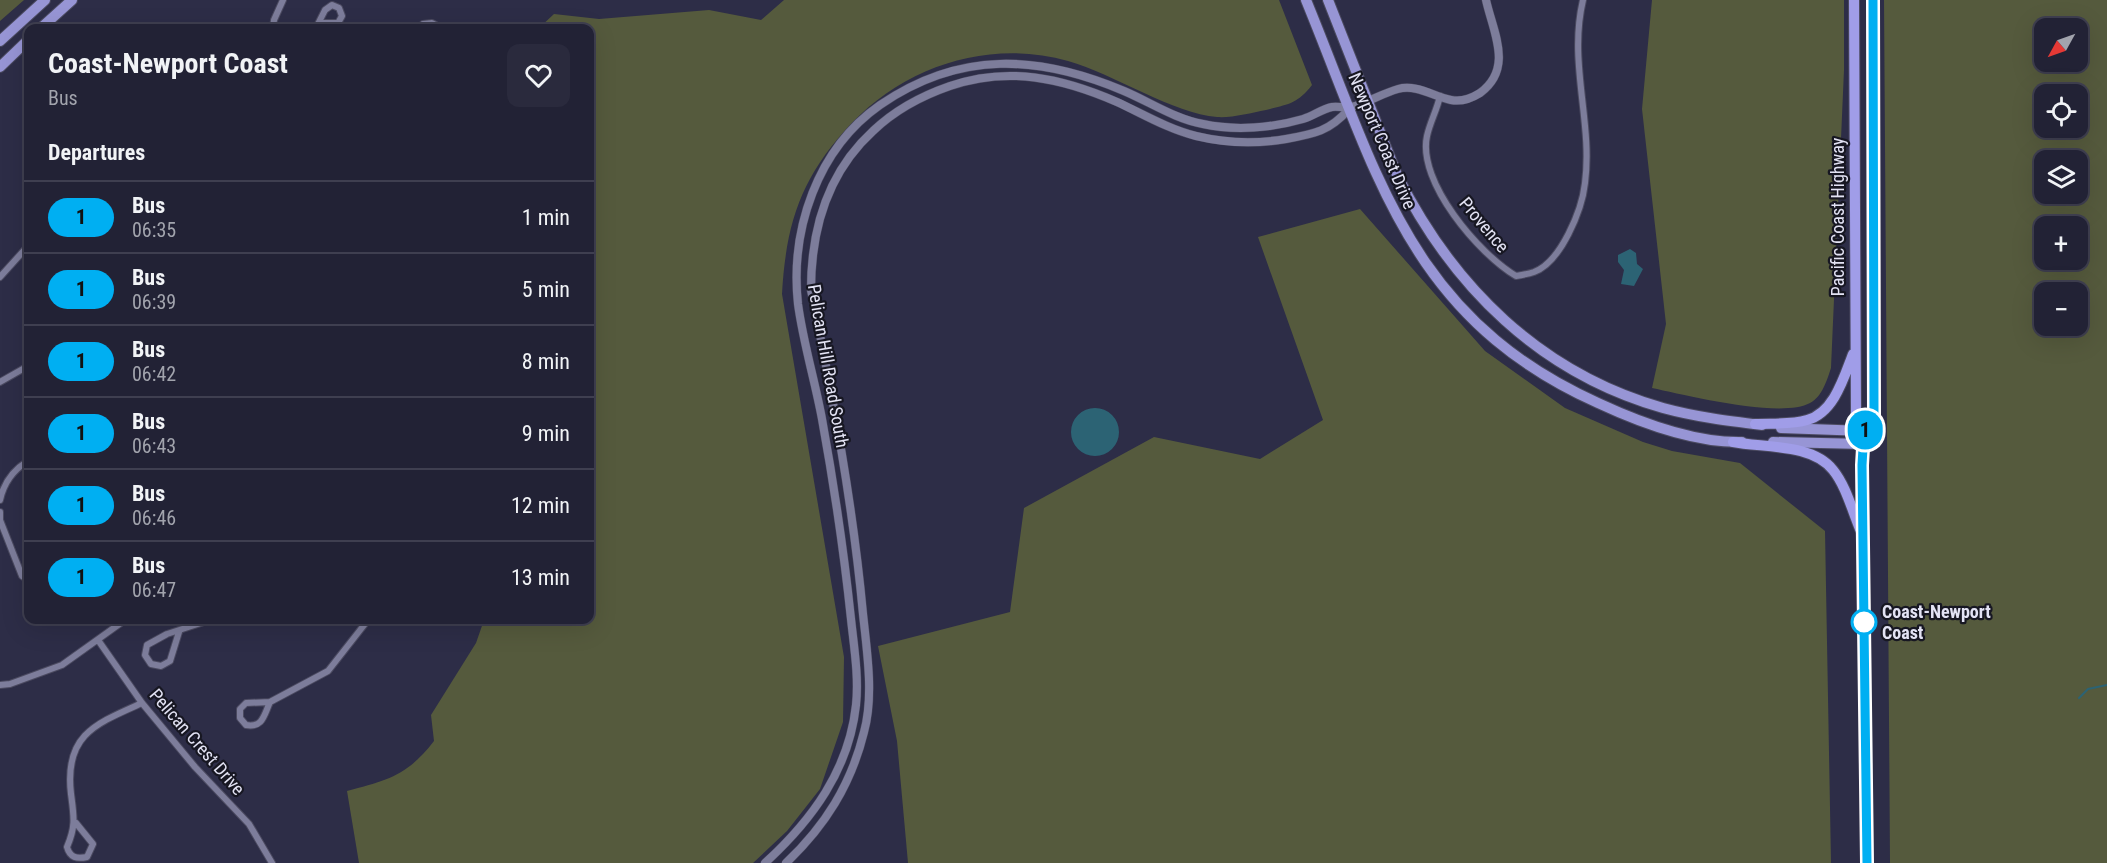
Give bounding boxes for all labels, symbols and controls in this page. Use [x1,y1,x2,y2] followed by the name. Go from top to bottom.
[2034,18,2088,72] north arrow
[2034,18,2088,336] map controls
[507,44,570,107] button: heart
[48,47,288,80] text: Coast-Newport Coast
[1344,69,1421,212] street label: Newport Coast Drive
[2034,84,2088,138] button: locate
[48,86,78,110] text: Bus
[1827,137,1848,296] street label: Pacific Coast Highway
[48,140,145,165] text: Departures
[2034,150,2088,204] button: layers
[132,193,165,218] text: Bus
[1455,193,1514,257] street label: Provence
[76,205,86,229] text: 1
[522,205,570,230] text: 1 min
[2034,216,2088,270] button: +
[132,218,176,242] text: 06:35
[132,265,165,290] text: Bus
[76,277,86,301] text: 1
[522,277,570,302] text: 5 min
[2034,282,2088,336] button: −
[804,283,853,449] street label: Pelican Hill Road South
[132,290,176,314] text: 06:39
[132,337,165,362] text: Bus
[76,349,86,373] text: 1
[522,349,570,374] text: 8 min
[132,362,176,386] text: 06:42
[132,409,165,434] text: Bus
[1846,410,1884,450] line badge: 1
[1860,418,1870,442] text: 1
[76,421,86,445] text: 1
[522,421,570,446] text: 9 min
[132,434,176,458] text: 06:43
[132,481,165,506] text: Bus
[76,493,86,517] text: 1
[511,493,570,518] text: 12 min
[132,506,176,530] text: 06:46
[132,553,165,578] text: Bus
[76,565,86,589] text: 1
[511,565,570,590] text: 13 min
[132,578,176,602] text: 06:47
[1882,601,1991,643] place label: Coast-Newport Coast
[1851,609,1877,635] marker: Coast-Newport Coast
[146,684,249,799] street label: Pelican Crest Drive

